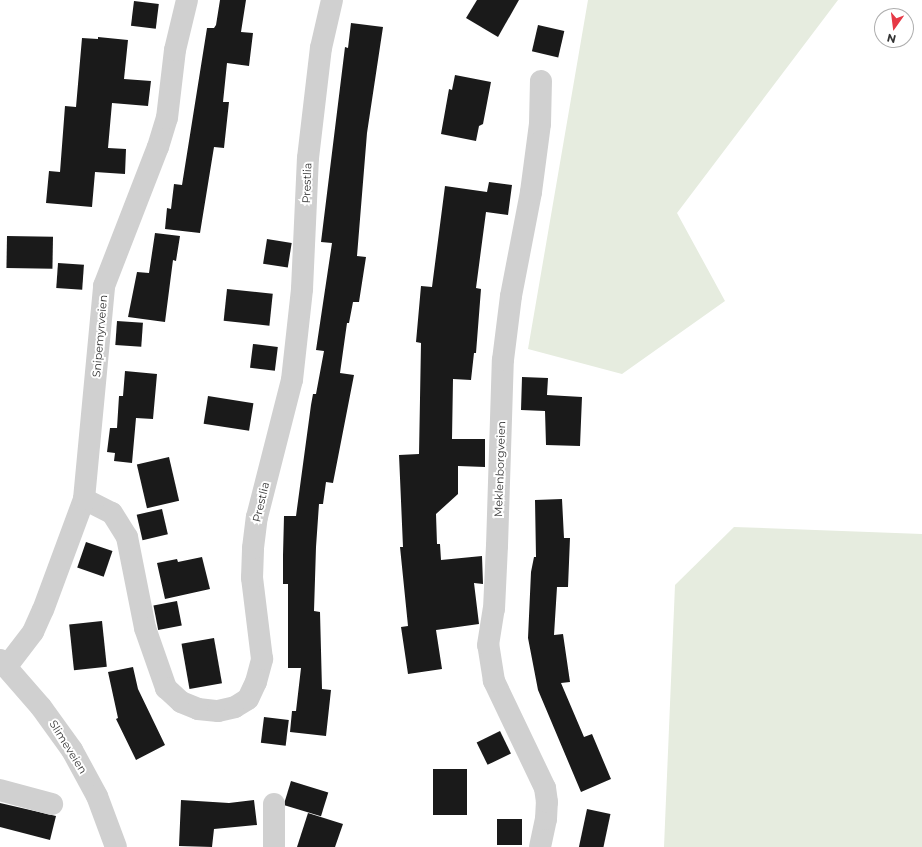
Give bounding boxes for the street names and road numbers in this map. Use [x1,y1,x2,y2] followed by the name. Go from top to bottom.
[300,162,314,204] street label: Prestlia
[90,294,110,378] street label: Snipemyrveien
[492,421,508,517] street label: Meklenborgveien
[250,481,272,523] street label: Prestlia
[46,718,90,776] street label: Slimeveien

